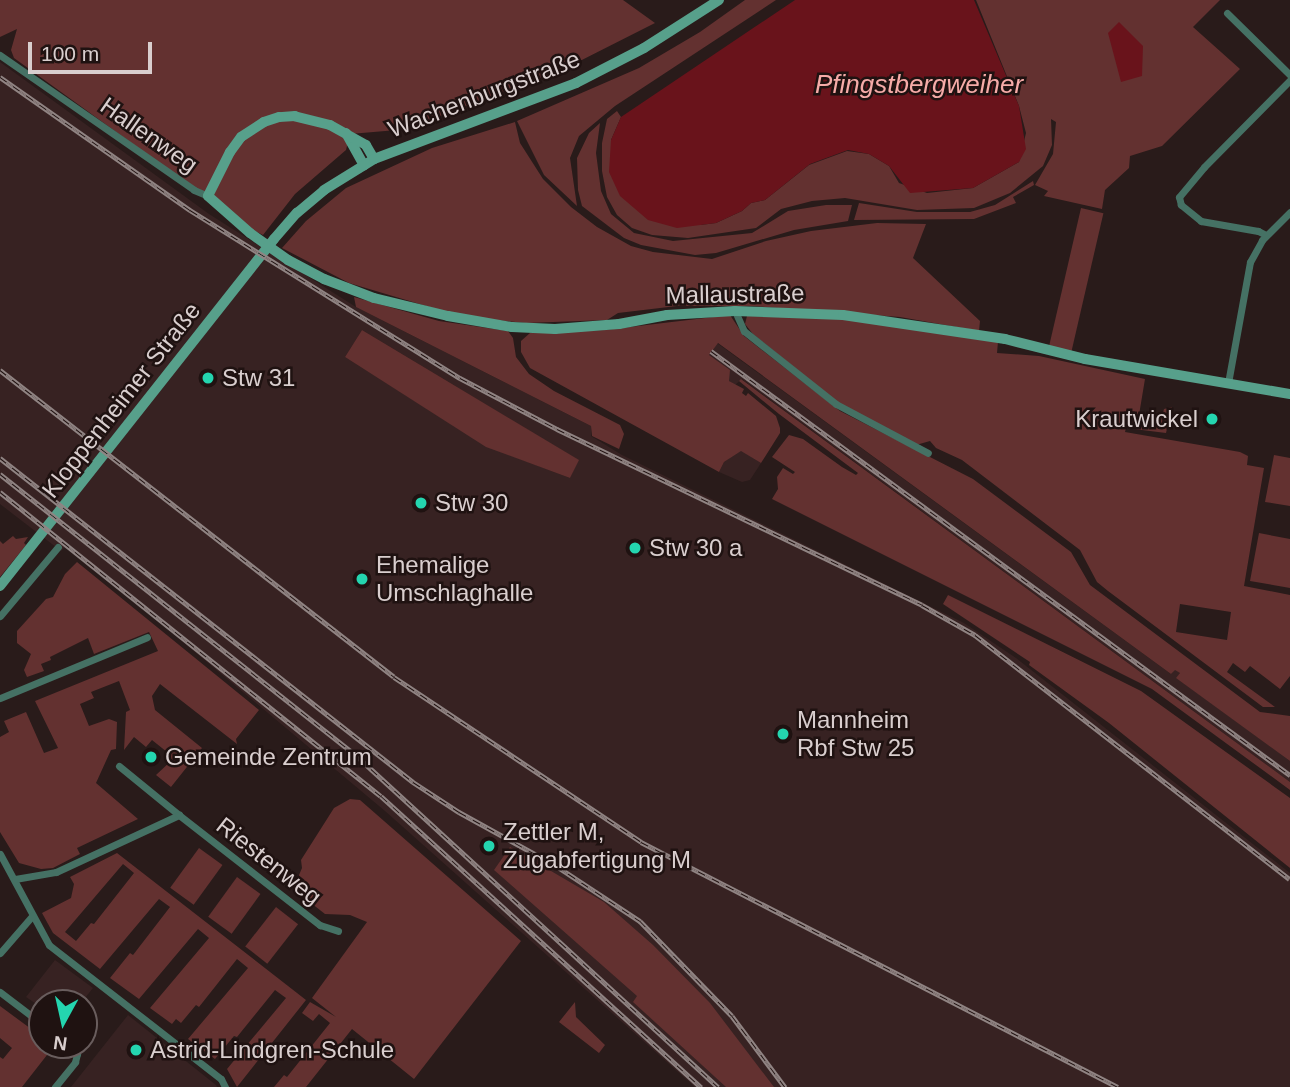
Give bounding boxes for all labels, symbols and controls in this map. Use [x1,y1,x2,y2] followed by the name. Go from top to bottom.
[32,28,156,72] scale bar
[41,42,99,65] text: 100 m
[384,44,584,144] street label: Wachenburgstraße
[815,69,1023,101] water label: Pfingstbergweiher
[95,91,203,179] street label: Hallenweg
[665,278,805,310] street label: Mallaustraße
[36,297,206,503] street label: Kloppenheimer Straße
[222,364,295,392] place label: Stw 31
[200,370,216,386] marker: Stw 31
[1075,405,1198,433] place label: Krautwickel
[1204,411,1220,427] marker: Krautwickel
[435,489,508,517] place label: Stw 30
[413,495,429,511] marker: Stw 30
[649,534,742,562] place label: Stw 30 a
[627,540,643,556] marker: Stw 30 a
[376,551,533,607] place label: Ehemalige Umschlaghalle
[354,571,370,587] marker: Ehemalige Umschlaghalle
[797,706,914,762] place label: Mannheim Rbf Stw 25
[775,726,791,742] marker: Mannheim Rbf Stw 25
[165,743,372,771] place label: Gemeinde Zentrum
[143,749,159,765] marker: Gemeinde Zentrum
[211,811,327,911] street label: Riestenweg
[503,818,691,874] place label: Zettler M, Zugabfertigung M
[481,838,497,854] marker: Zettler M, Zugabfertigung M
[28,989,98,1059] north arrow
[52,1032,69,1055] text: N
[150,1036,394,1064] place label: Astrid-Lindgren-Schule
[128,1042,144,1058] marker: Astrid-Lindgren-Schule

